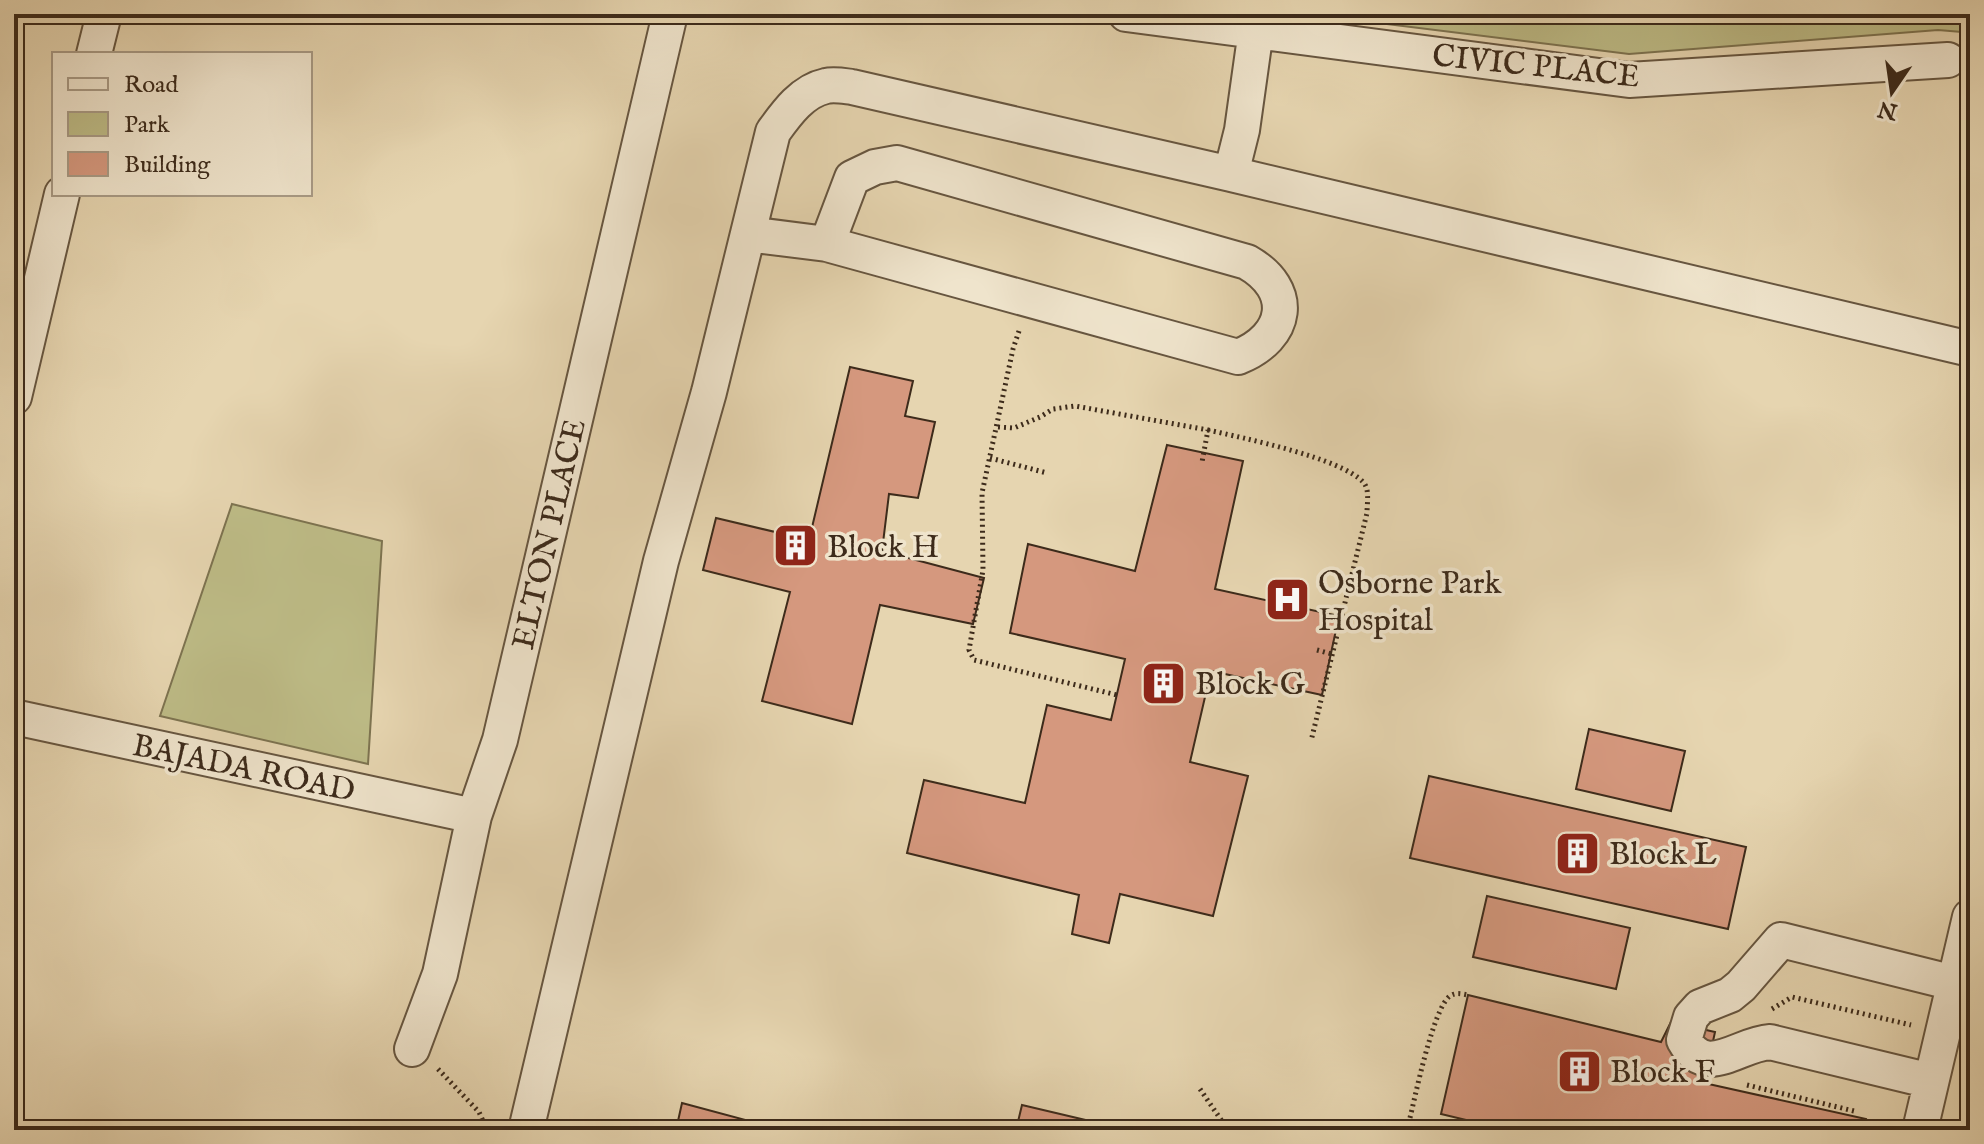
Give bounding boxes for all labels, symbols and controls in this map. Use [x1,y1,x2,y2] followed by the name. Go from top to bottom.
[1430,36,1642,99] street label: CIVIC PLACE
[52,52,312,196] legend
[1852,52,1932,132] north arrow
[124,70,178,101] text: Road
[1876,94,1901,126] text: N
[124,110,170,141] text: Park
[124,150,211,181] text: Building
[504,415,597,654] street label: ELTON PLACE
[772,522,820,570] building icon: Block H
[827,528,939,569] place label: Block H
[1318,564,1502,642] place label: Osborne Park Hospital
[1263,576,1311,624] hospital icon: Osborne Park Hospital
[1140,659,1188,707] building icon: Block G
[1195,665,1306,706] place label: Block G
[128,726,359,813] street label: BAJADA ROAD
[1554,829,1602,877] building icon: Block L
[1609,835,1717,876] place label: Block L
[1555,1047,1603,1095] building icon: Block F
[1610,1053,1715,1094] place label: Block F

